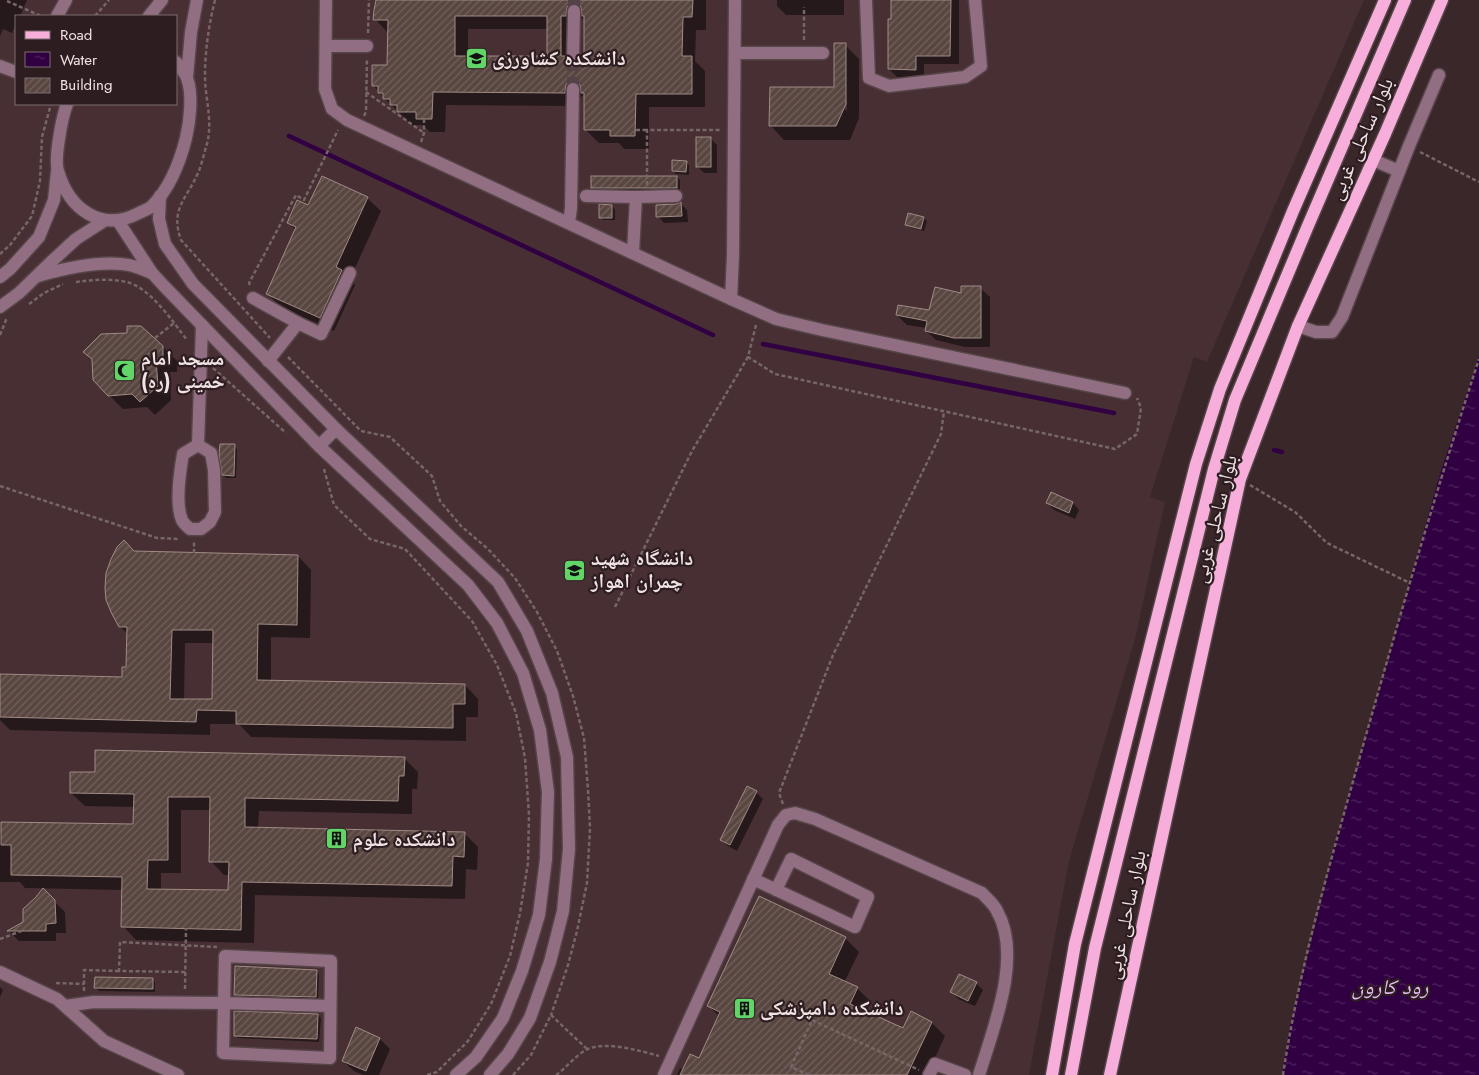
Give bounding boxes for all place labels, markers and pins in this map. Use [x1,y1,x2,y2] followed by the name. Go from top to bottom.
[492,44,626,73] place label: دانشکده کشاورزی
[464,46,488,70] school or university icon: دانشکده کشاورزی
[141,344,225,396] place label: مسجد امام خمینی (ره)
[113,358,137,382] mosque icon: مسجد امام خمینی (ره)
[590,544,693,596] place label: دانشگاه شهید چمران اهواز
[563,558,587,582] school or university icon: دانشگاه شهید چمران اهواز
[353,825,455,854] place label: دانشکده علوم
[325,827,349,851] building icon: دانشکده علوم
[760,994,903,1023] place label: دانشکده دامپزشکی
[732,996,756,1020] building icon: دانشکده دامپزشکی

